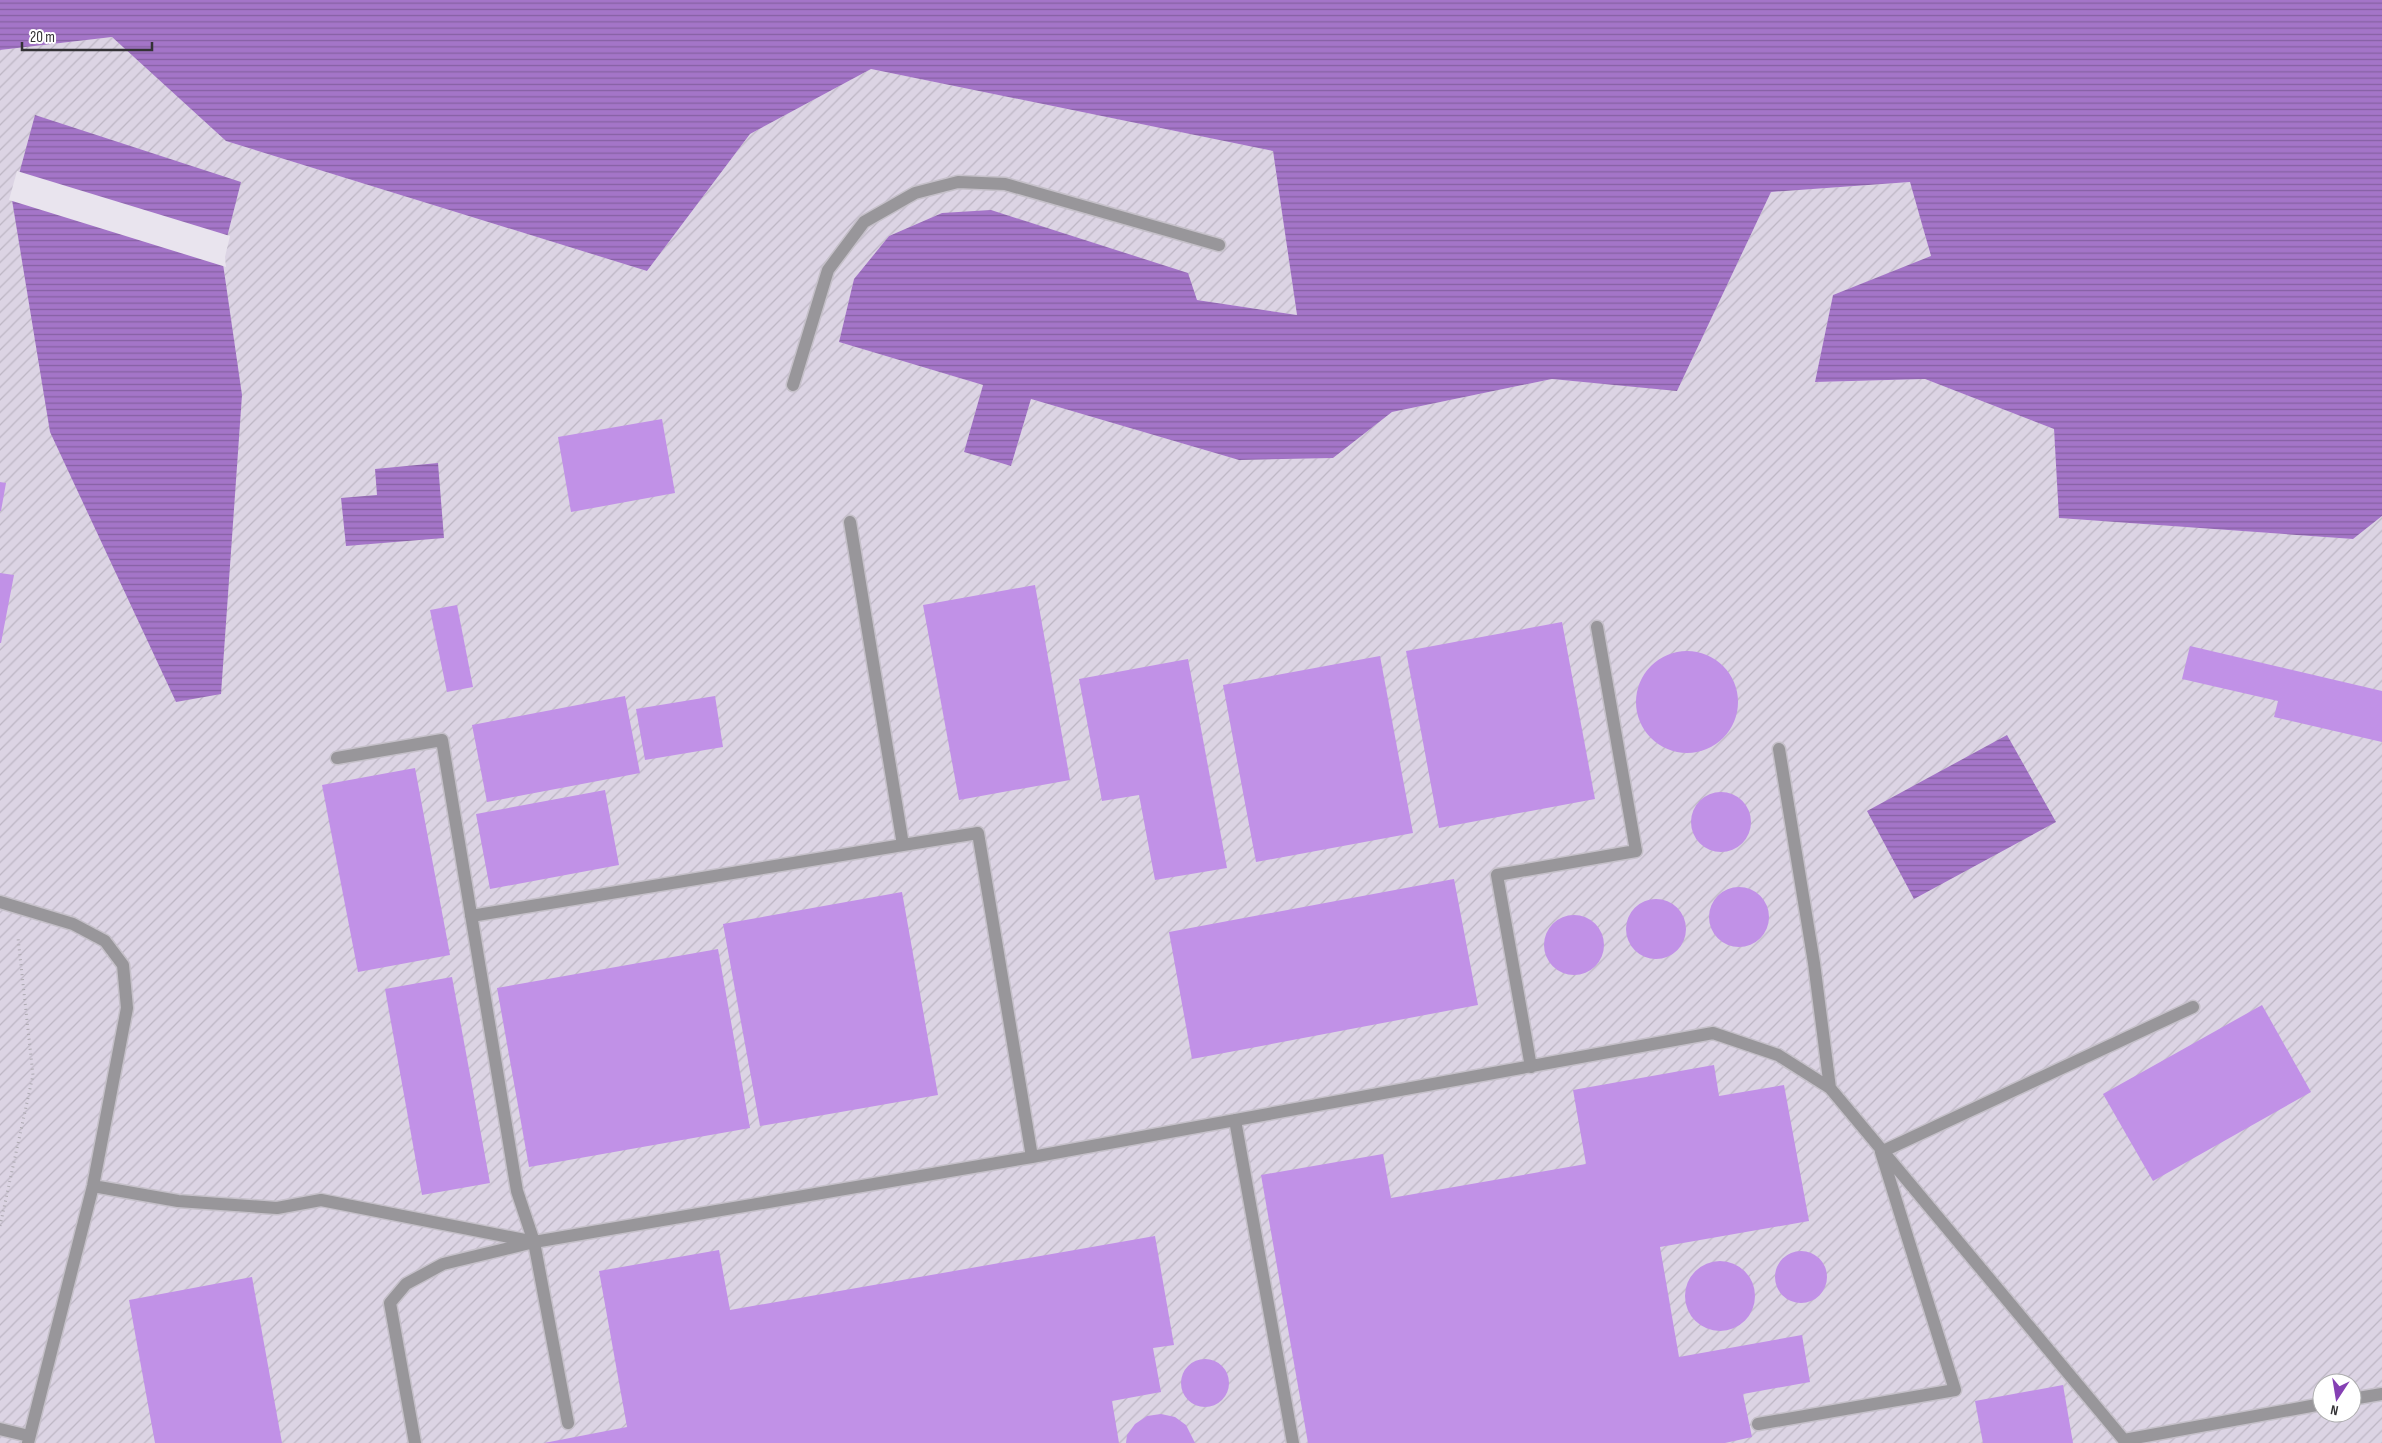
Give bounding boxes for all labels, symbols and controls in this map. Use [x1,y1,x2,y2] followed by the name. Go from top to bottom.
[22,20,152,52] scale bar
[30,28,55,47] text: 20 m
[2312,1373,2362,1423] north arrow
[2329,1401,2340,1419] text: N

